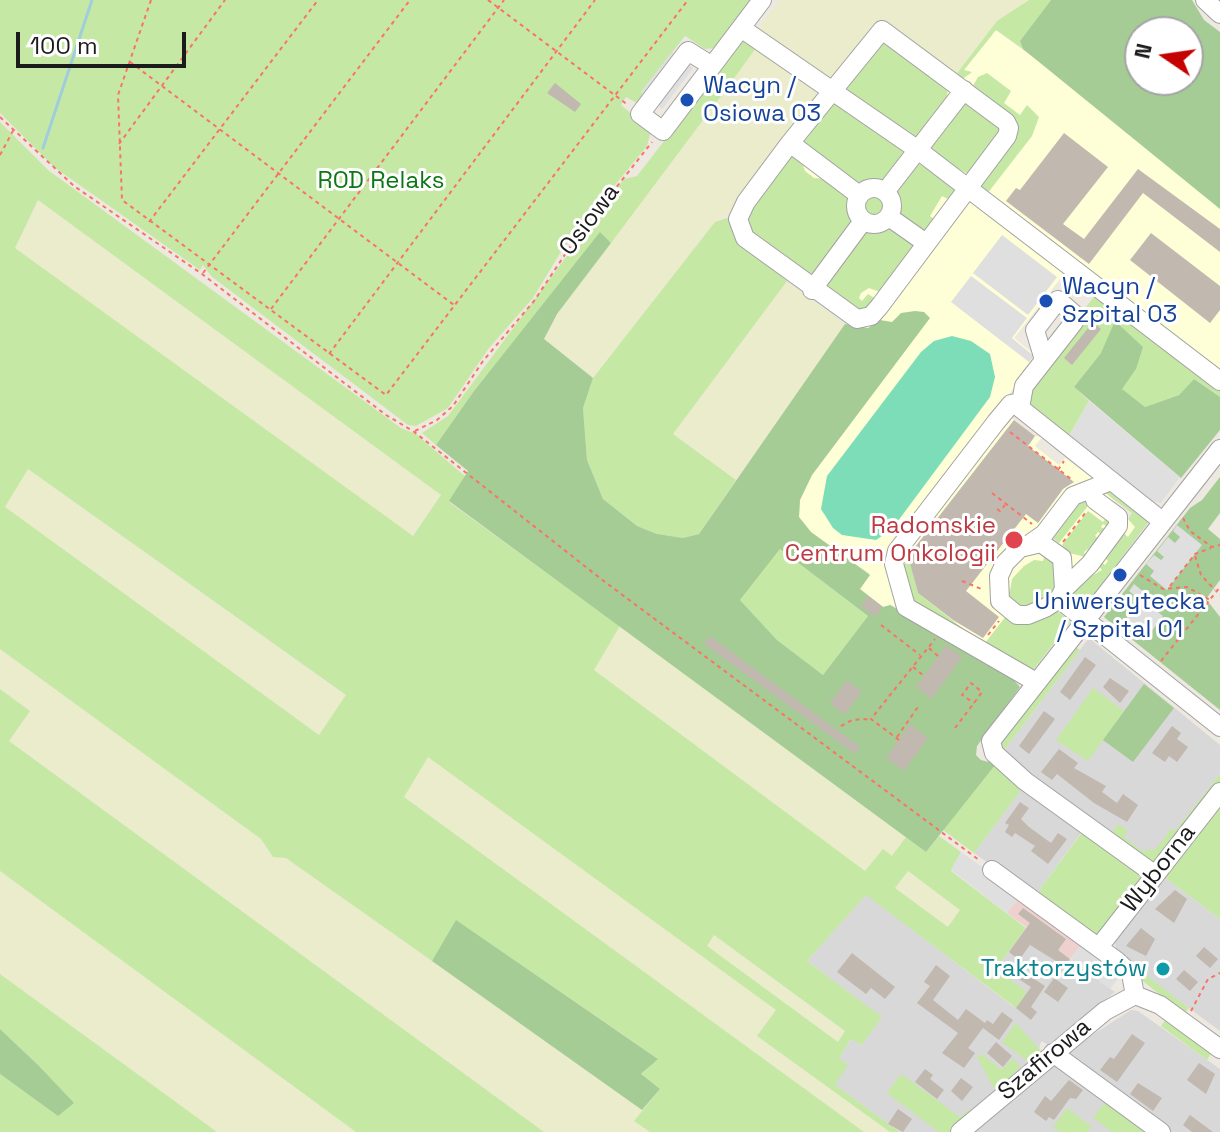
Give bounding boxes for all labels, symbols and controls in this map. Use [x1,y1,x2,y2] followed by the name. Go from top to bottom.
[20,16,190,66] scale bar
[1124,16,1204,96] north arrow
[30,30,98,61] text: 100 m
[1127,41,1158,61] text: N
[703,72,821,128] place label: Wacyn / Osiowa 03
[678,91,696,109] marker: Wacyn / Osiowa 03
[318,167,444,195] park label: ROD Relaks
[554,179,626,261] street label: Osiowa
[1062,273,1177,329] place label: Wacyn / Szpital 03
[1037,292,1055,310] marker: Wacyn / Szpital 03
[785,512,996,568] place label: Radomskie Centrum Onkologii
[1003,529,1025,551] marker: Radomskie Centrum Onkologii
[1111,566,1129,584] marker: Uniwersytecka / Szpital 01
[1034,588,1206,644] place label: Uniwersytecka / Szpital 01
[1116,819,1202,919] street label: Wyborna
[981,955,1147,983] place label: Traktorzystów
[1154,960,1172,978] marker: Traktorzystów
[993,1013,1097,1107] street label: Szafirowa

